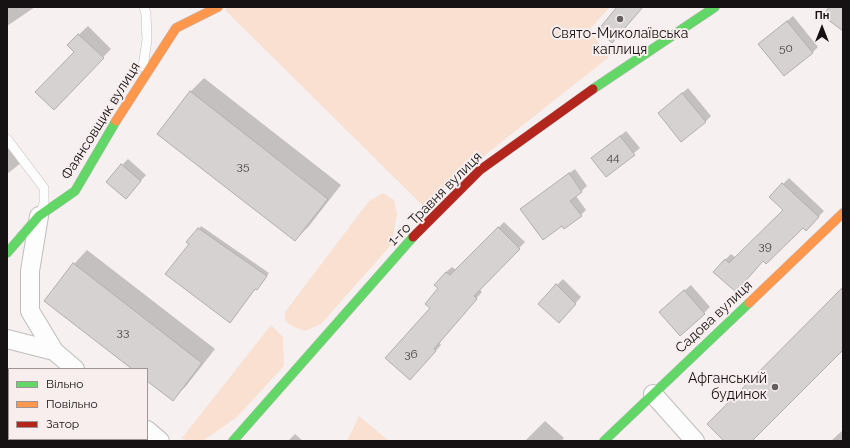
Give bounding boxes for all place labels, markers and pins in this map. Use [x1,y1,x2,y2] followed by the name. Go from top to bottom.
[615,14,625,24] marker: Свято-Миколаївська каплиця
[552,26,688,58] place label: Свято-Миколаївська каплиця
[688,371,767,404] place label: Афганський будинок
[770,382,780,392] marker: Афганський будинок

